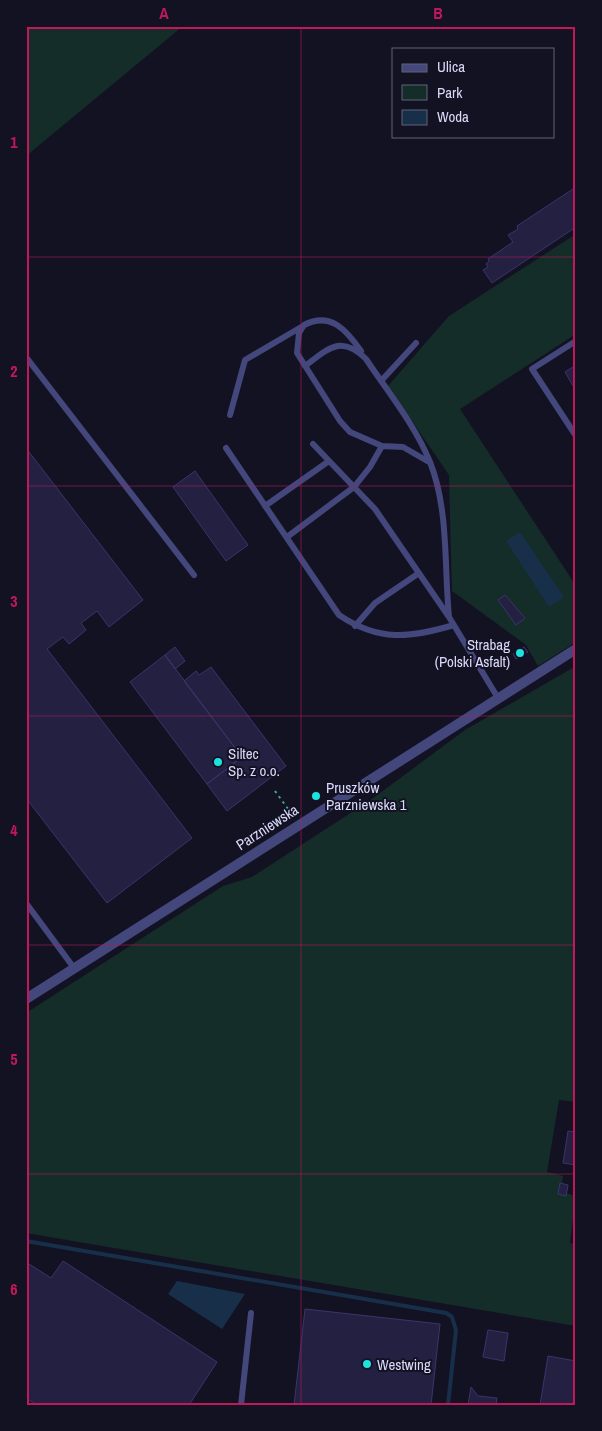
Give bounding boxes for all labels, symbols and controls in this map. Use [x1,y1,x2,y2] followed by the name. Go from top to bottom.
[159,2,169,24] text: A
[433,2,443,24] text: B
[392,48,554,138] legend
[437,56,465,77] text: Ulica
[437,82,463,103] text: Park
[437,106,469,127] text: Woda
[10,131,18,153] text: 1
[10,360,18,382] text: 2
[10,590,18,612] text: 3
[435,634,510,672] place label: Strabag (Polski Asfalt)
[514,647,526,659] marker: Strabag (Polski Asfalt)
[228,743,280,781] place label: Siltec Sp. z o.o.
[212,756,224,768] marker: Siltec Sp. z o.o.
[326,777,407,815] place label: Pruszków Parzniewska 1
[310,790,322,802] marker: Pruszków Parzniewska 1
[232,799,302,855] street label: Parzniewska
[10,819,18,841] text: 4
[10,1048,18,1070] text: 5
[10,1278,18,1300] text: 6
[377,1354,431,1375] place label: Westwing
[361,1358,373,1370] marker: Westwing

